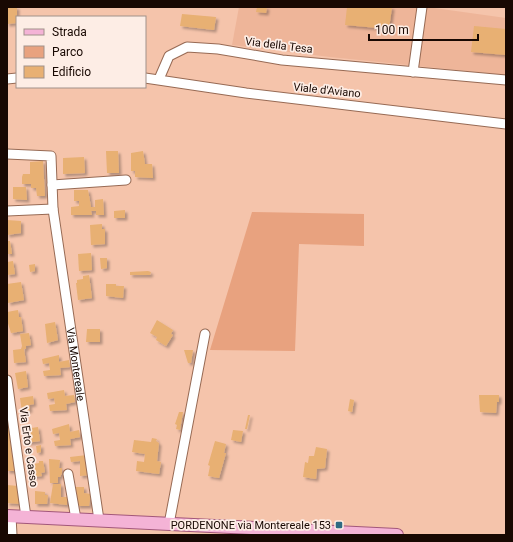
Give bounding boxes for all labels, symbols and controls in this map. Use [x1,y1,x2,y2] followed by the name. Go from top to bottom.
[16,16,146,88] legend
[369,16,478,42] scale bar
[375,23,409,37] text: 100 m
[52,25,87,39] text: Strada
[244,35,313,56] street label: Via della Tesa
[52,45,83,59] text: Parco
[52,65,91,79] text: Edificio
[293,80,361,100] street label: Viale d'Aviano
[64,327,87,402] street label: Via Montereale
[16,406,41,488] street label: Via Erto e Casso
[171,519,331,532] place label: PORDENONE via Montereale 153
[334,520,344,530] marker: PORDENONE via Montereale 153

